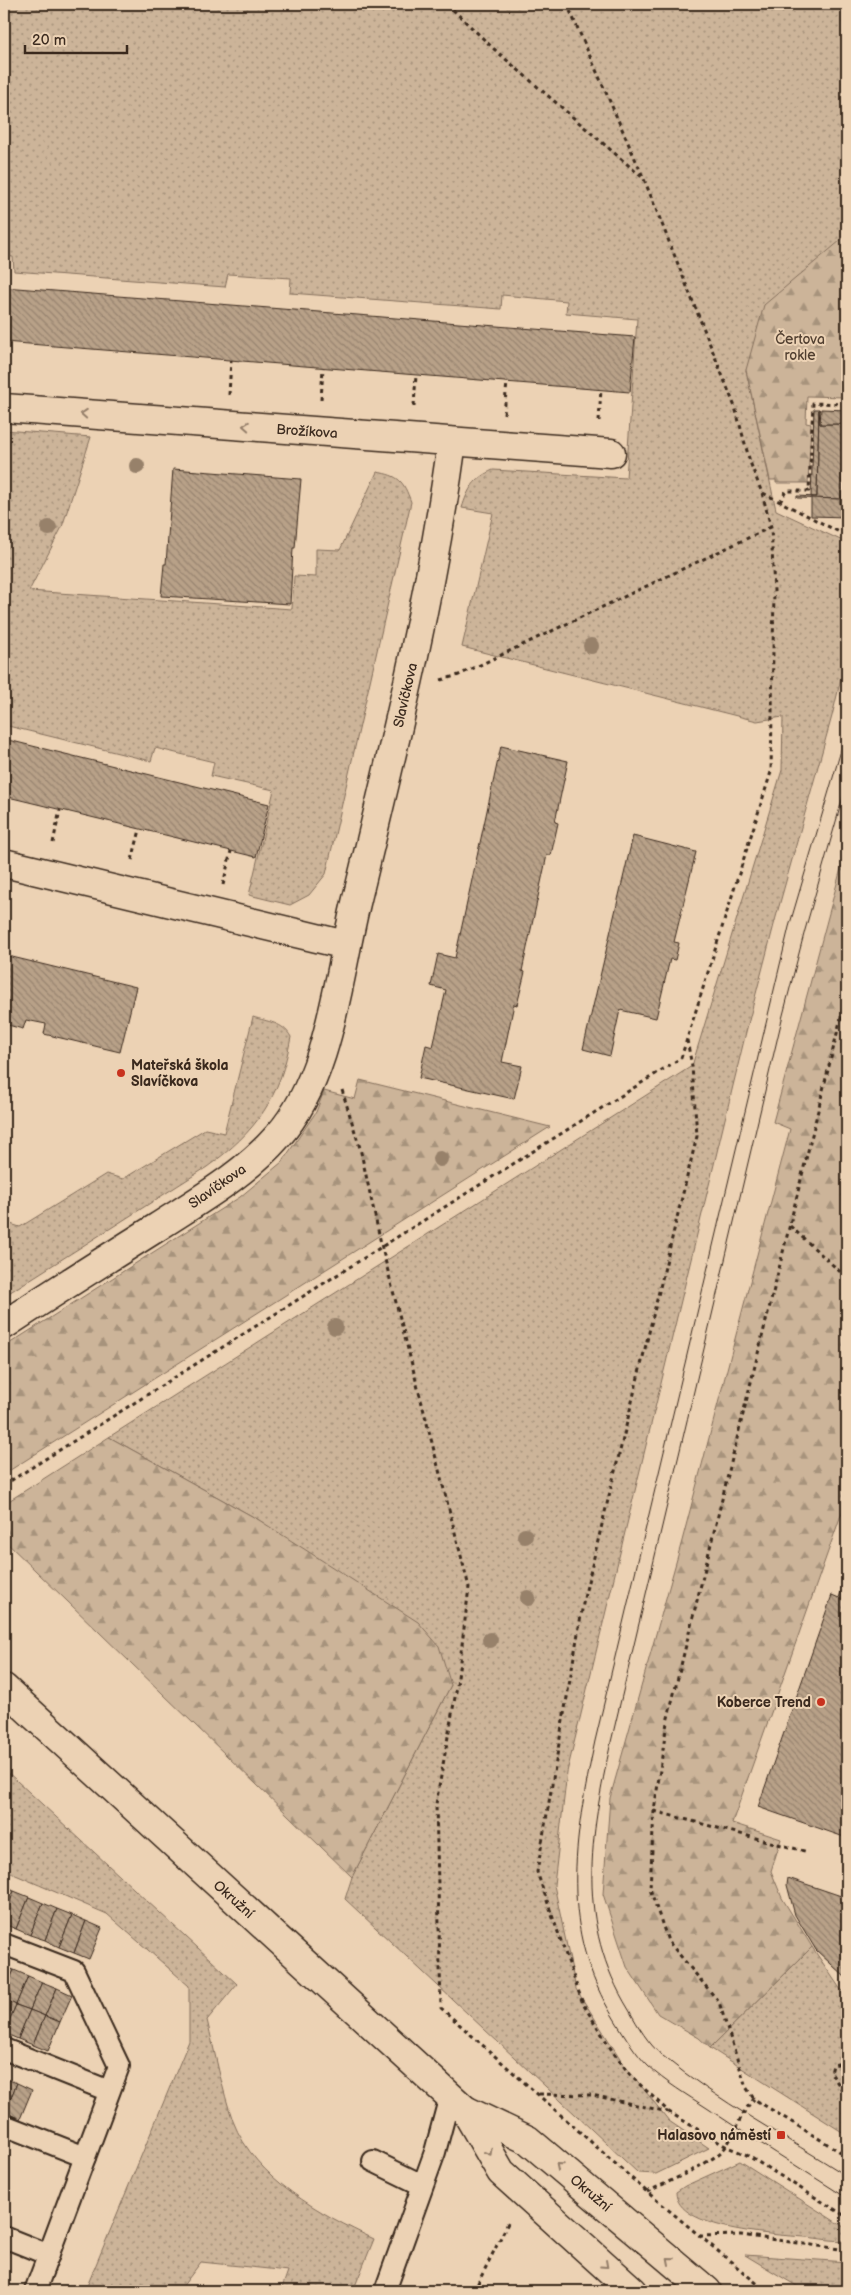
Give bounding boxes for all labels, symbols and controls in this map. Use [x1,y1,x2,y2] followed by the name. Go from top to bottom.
[25,22,128,54] scale bar
[32,31,66,50] text: 20 m
[775,330,825,364] park label: Čertova rokle
[80,409,88,420] one-way arrow
[242,421,250,432] one-way arrow
[276,421,338,442] street label: Brožíkova
[390,661,421,729] street label: Slavíčkova
[131,1057,228,1090] place label: Mateřská škola Slavíčkova
[115,1067,127,1079] marker: Mateřská škola Slavíčkova
[185,1160,249,1212] street label: Slavíčkova
[717,1694,811,1711] place label: Koberce Trend
[815,1696,827,1708] marker: Koberce Trend
[210,1877,258,1922] street label: Okružní
[657,2127,772,2144] place label: Halasovo náměstí
[775,2129,787,2141] marker: Halasovo náměstí
[483,2147,493,2156] one-way arrow
[556,2163,565,2172] one-way arrow
[567,2171,615,2216] street label: Okružní
[666,2256,675,2265] one-way arrow
[599,2260,608,2269] one-way arrow

